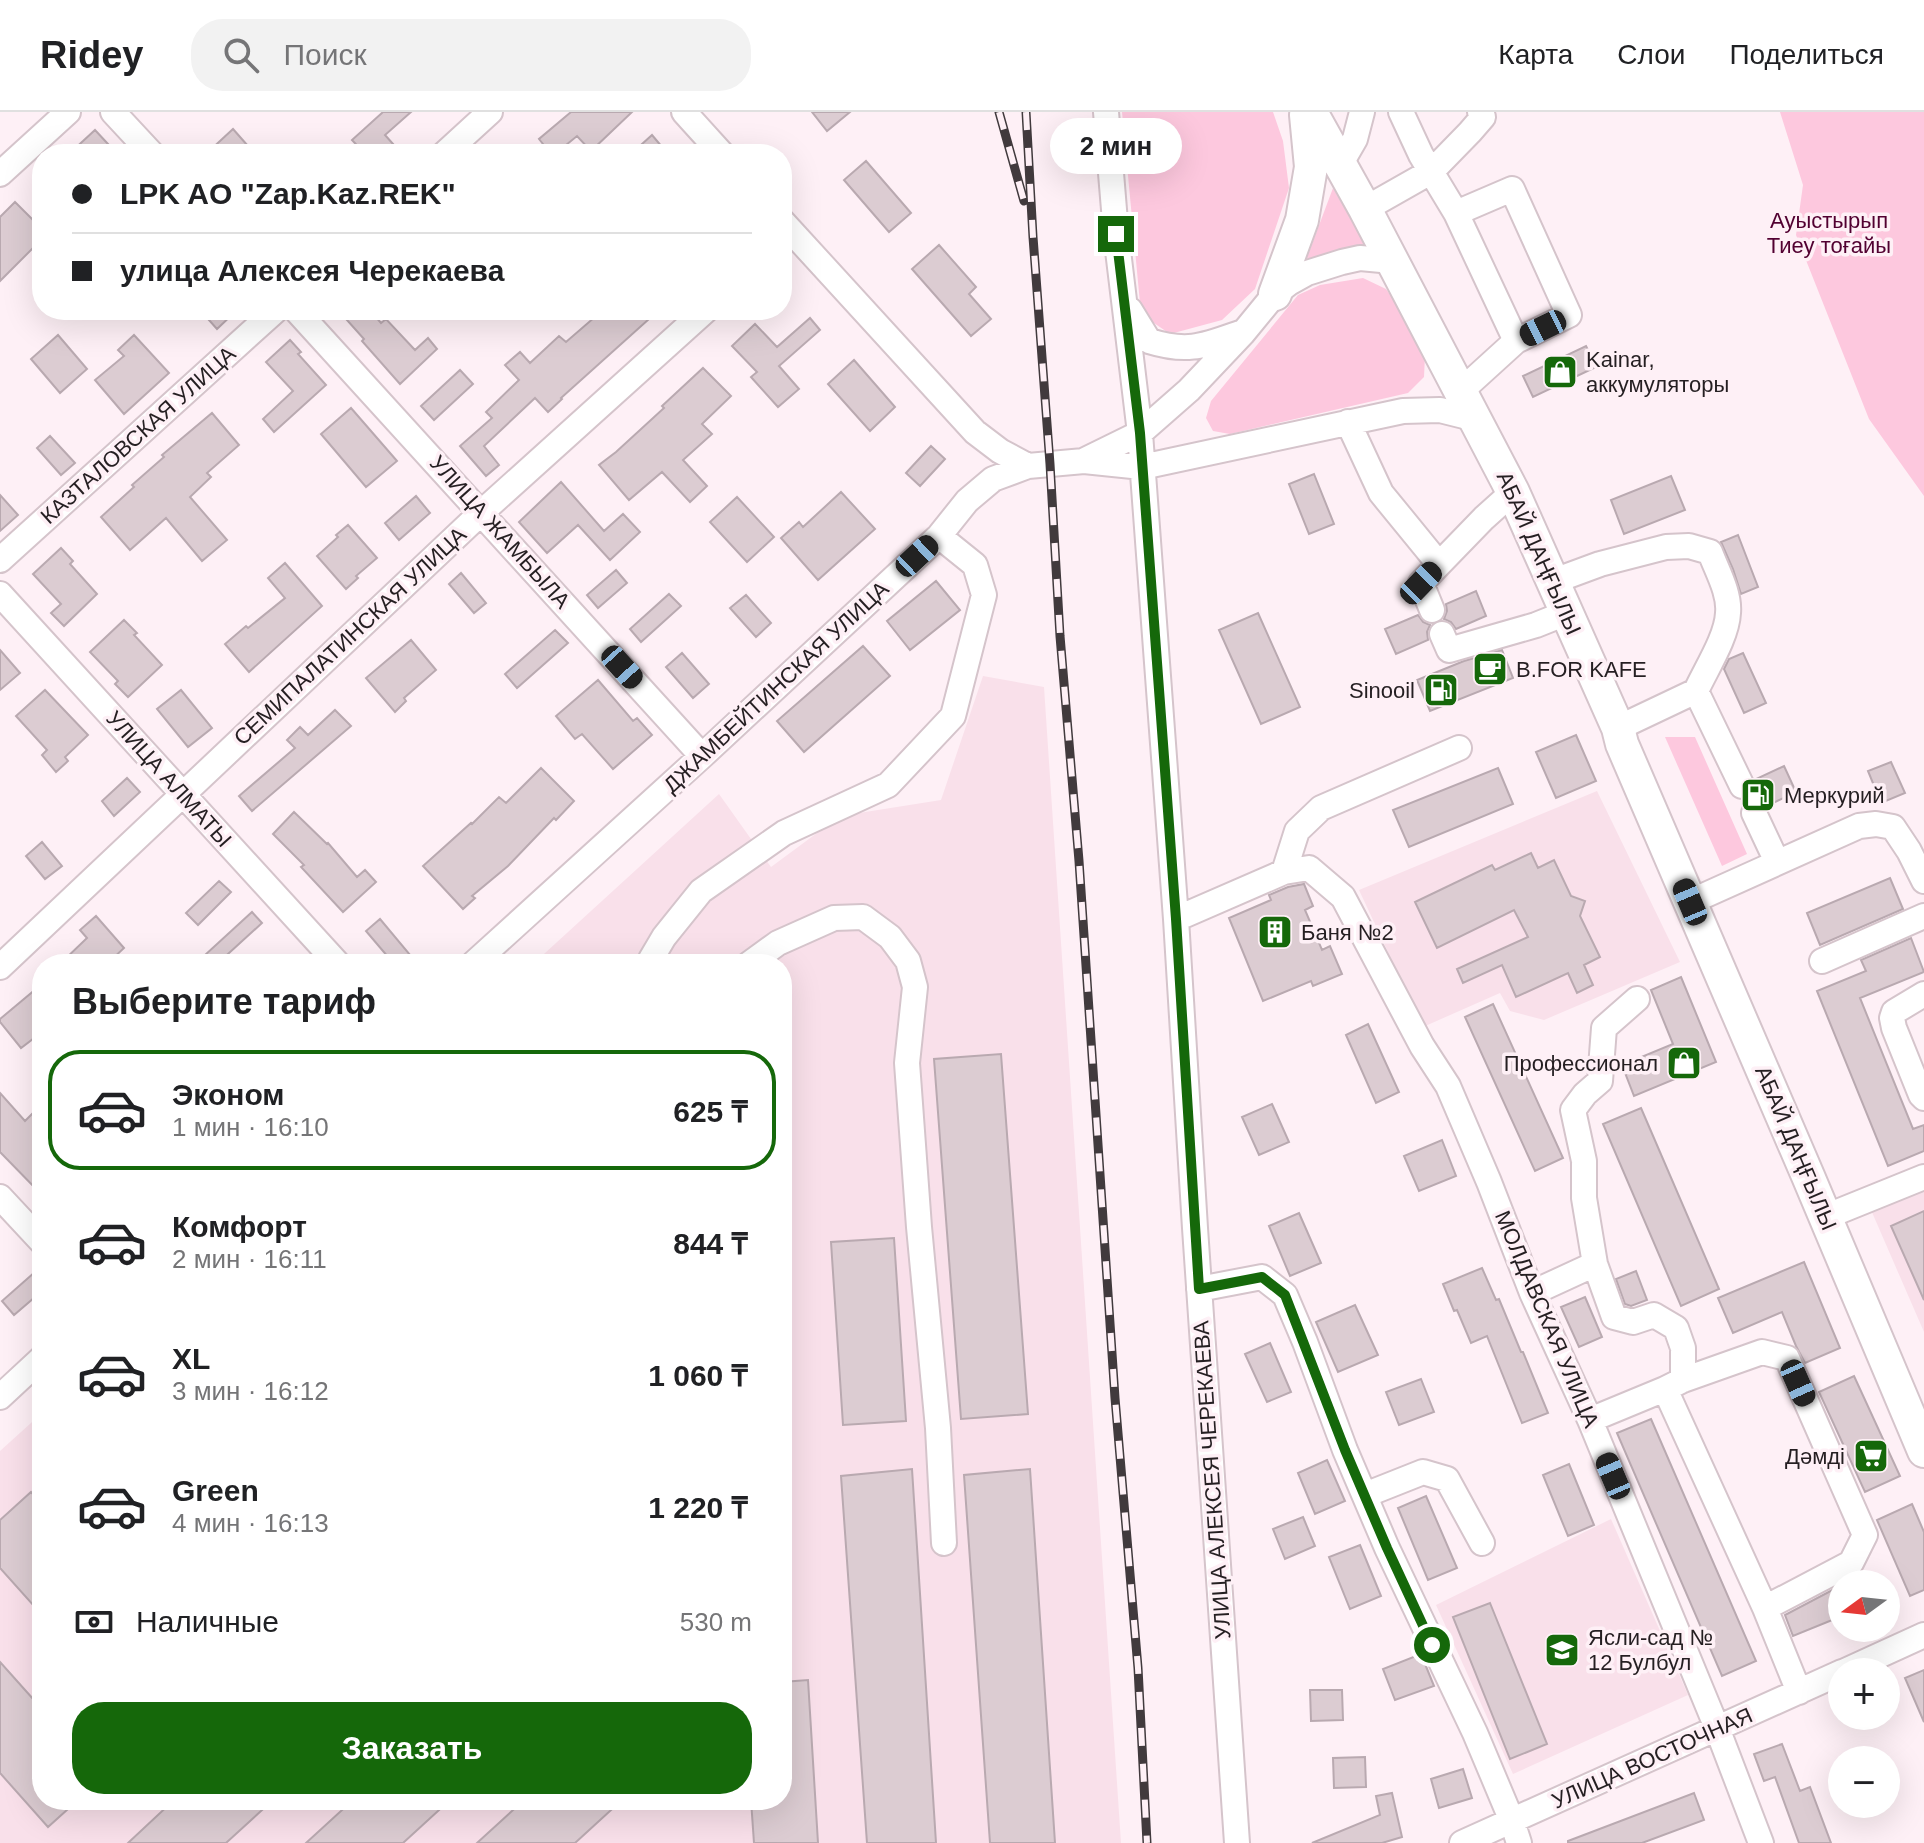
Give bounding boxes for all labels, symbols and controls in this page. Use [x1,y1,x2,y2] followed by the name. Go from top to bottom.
[191,19,751,91] search box
[219,33,263,77] icon: search
[40,34,143,76] text: Ridey
[283,38,367,71] text: Поиск
[1498,39,1573,70] text: Карта
[1617,39,1685,70] text: Слои
[1729,39,1884,70] text: Поделиться
[1050,118,1182,174] callout: 2 мин
[1080,131,1152,161] text: 2 мин
[120,177,456,210] text: LPK AO "Zap.Kaz.REK"
[1767,208,1891,258] park label: Ауыстырып Тиеу тоғайы
[1098,216,1134,252] route end
[120,254,504,287] text: улица Алексея Черекаева
[1516,307,1570,349] car
[36,341,241,529] street label: КАЗТАЛОВСКАЯ УЛИЦА
[1586,347,1729,397] place label: Kainar, аккумуляторы
[1541,353,1579,391] shop icon: Kainar, аккумуляторы
[425,450,575,614] street label: УЛИЦА ЖАМБЫЛА
[1492,468,1586,638] street label: АБАЙ ДАҢҒЫЛЫ
[229,522,471,750] street label: СЕМИПАЛАТИНСКАЯ УЛИЦА
[891,531,943,581] car
[1396,557,1446,609] car
[658,576,894,798] street label: ДЖАМБЕЙТИНСКАЯ УЛИЦА
[597,641,647,693] car
[1471,650,1509,688] cafe icon: B.FOR KAFE
[1516,657,1647,682] place label: B.FOR KAFE
[1422,671,1460,709] fuel station icon: Sinooil
[1349,678,1415,703] place label: Sinooil
[101,706,237,852] street label: УЛИЦА АЛМАТЫ
[1739,776,1777,814] fuel station icon: Меркурий
[1784,783,1884,808] place label: Меркурий
[1670,875,1710,929] car
[1256,913,1294,951] building icon: Баня №2
[1301,920,1394,945] place label: Баня №2
[72,981,376,1022] text: Выберите тариф
[1665,1044,1703,1082] shop icon: Профессионал
[1504,1051,1658,1076] place label: Профессионал
[1750,1062,1842,1234] street label: АБАЙ ДАҢҒЫЛЫ
[76,1074,148,1146] icon: car
[172,1078,285,1111] text: Эконом
[673,1095,748,1128] text: 625 ₸
[172,1112,329,1142] text: 1 мин · 16:10
[76,1206,148,1278] icon: car
[1490,1207,1604,1431] street label: МОЛДАВСКАЯ УЛИЦА
[172,1210,307,1243] text: Комфорт
[673,1227,748,1260] text: 844 ₸
[172,1244,327,1274] text: 2 мин · 16:11
[1188,1319,1236,1640] street label: УЛИЦА АЛЕКСЕЯ ЧЕРЕКАЕВА
[76,1338,148,1410] icon: car
[172,1342,210,1375] text: XL
[1777,1356,1819,1410] car
[648,1359,748,1392] text: 1 060 ₸
[172,1376,329,1406] text: 3 мин · 16:12
[1852,1437,1890,1475] supermarket icon: Дəмді
[1785,1444,1845,1469] place label: Дəмді
[1593,1449,1633,1503] car
[76,1470,148,1542] icon: car
[172,1474,259,1507] text: Green
[648,1491,748,1524] text: 1 220 ₸
[172,1508,329,1538] text: 4 мин · 16:13
[1828,1570,1900,1642] north arrow
[1828,1570,1900,1818] map controls
[72,1600,116,1644] icon: cash
[136,1605,279,1638] text: Наличные
[680,1607,752,1637] text: 530 m
[1588,1625,1713,1675] place label: Ясли-сад № 12 Булбул
[1414,1627,1450,1663] route start
[1543,1631,1581,1669] school or university icon: Ясли-сад № 12 Булбул
[1828,1658,1900,1730] button: +
[72,1702,752,1794] button: Заказать
[1548,1702,1756,1814] street label: УЛИЦА ВОСТОЧНАЯ
[1828,1746,1900,1818] button: −

